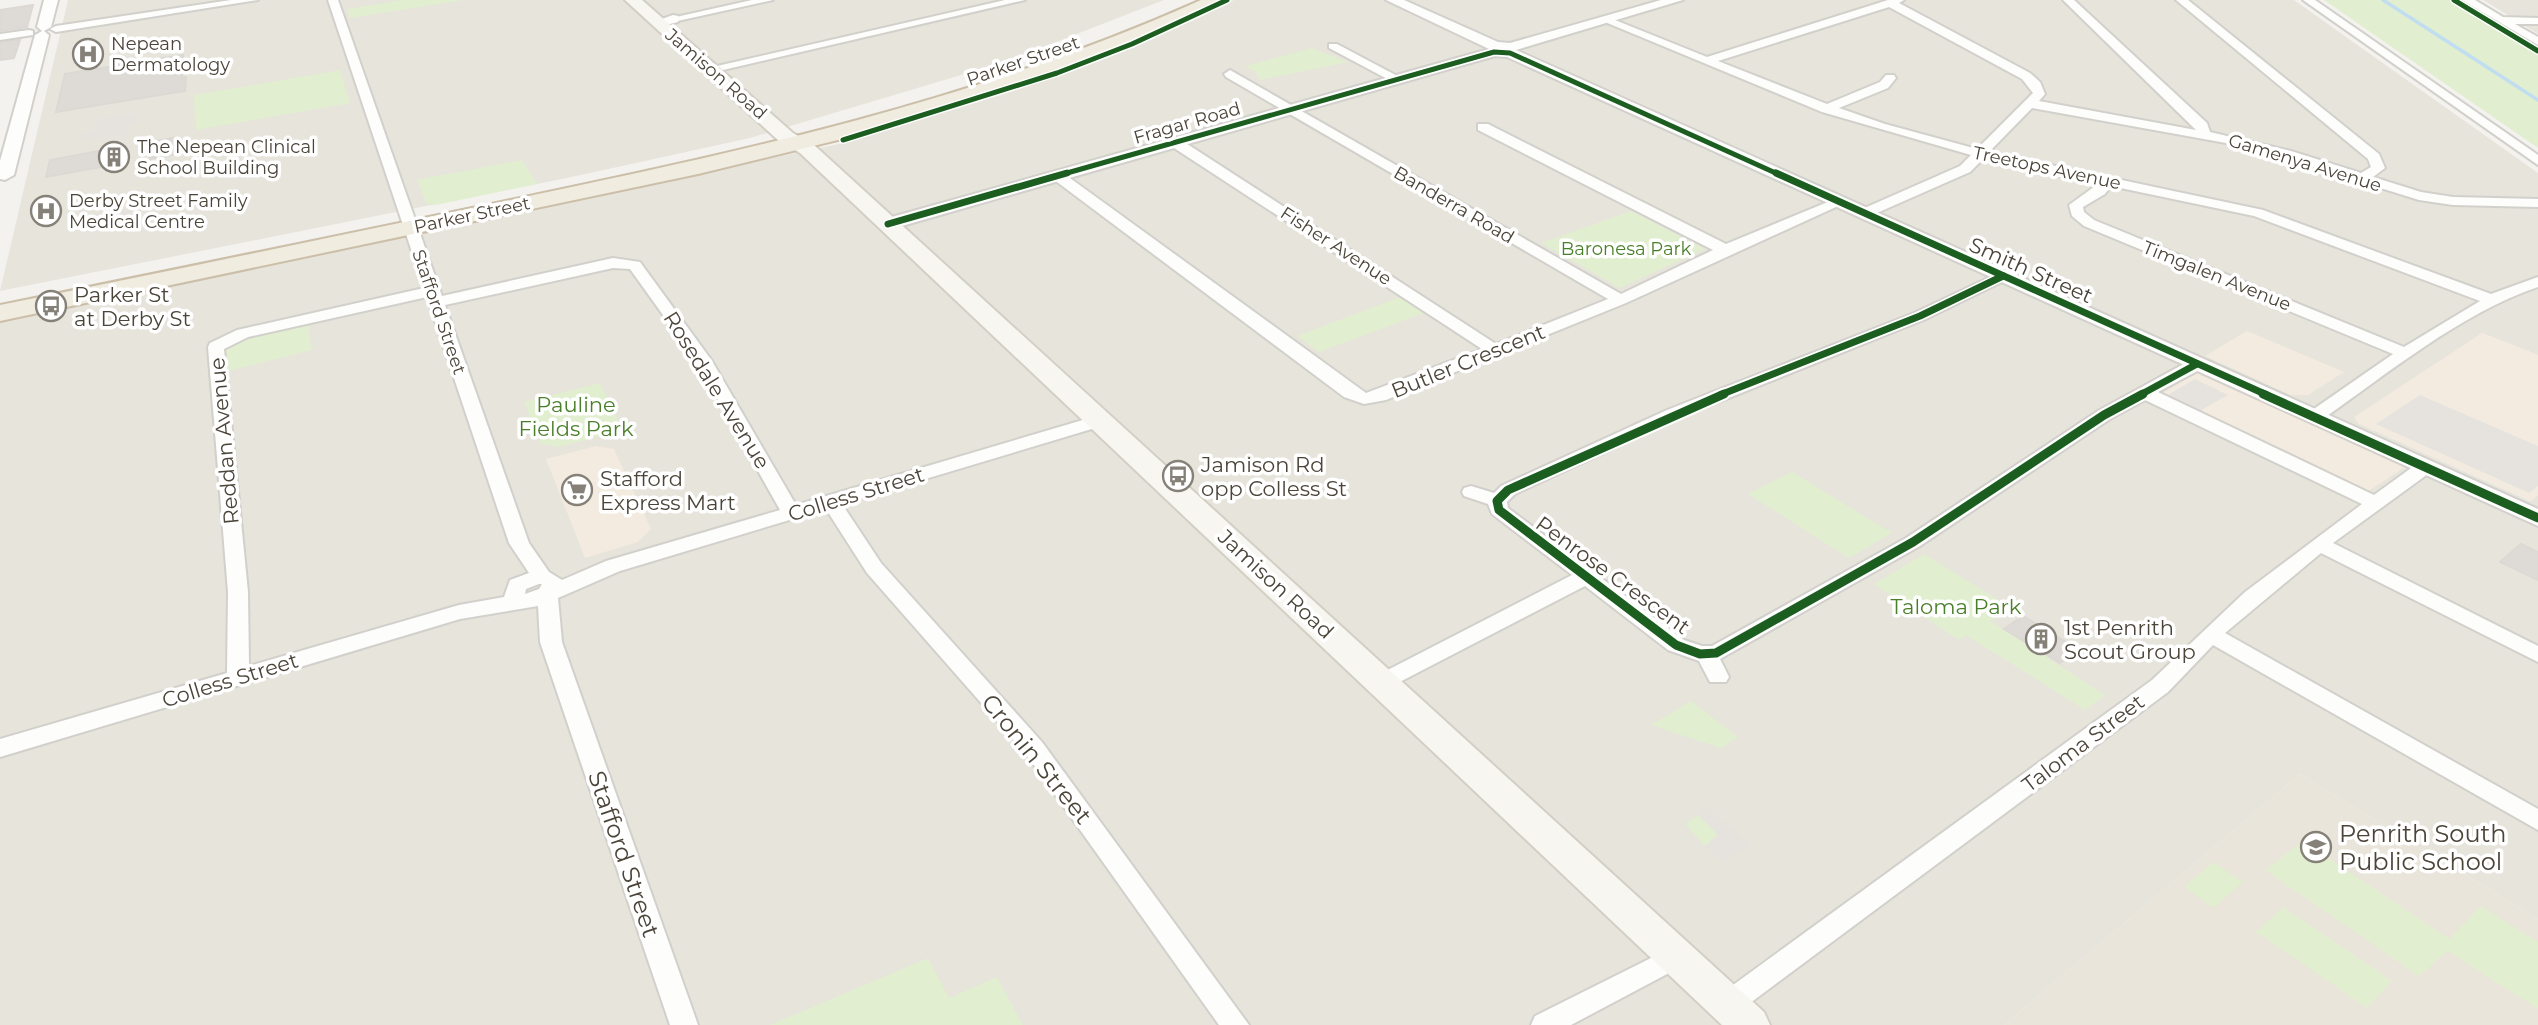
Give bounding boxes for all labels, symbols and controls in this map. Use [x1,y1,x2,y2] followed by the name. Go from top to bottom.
[660,23,771,124] street label: Jamison Road
[964,31,1082,91] street label: Parker Street
[111,33,230,76] place label: Nepean Dermatology
[71,37,105,71] hospital icon: Nepean Dermatology
[1131,97,1243,149] street label: Fragar Road
[2226,129,2384,197] street label: Gamenya Avenue
[137,136,316,179] place label: The Nepean Clinical School Building
[97,140,131,174] building icon: The Nepean Clinical School Building
[1971,142,2123,194] street label: Treetops Avenue
[1390,162,1518,248] street label: Banderra Road
[69,190,248,233] place label: Derby Street Family Medical Centre
[412,192,532,238] street label: Parker Street
[29,194,63,228] hospital icon: Derby Street Family Medical Centre
[1276,202,1396,290] street label: Fisher Avenue
[1965,232,2097,308] street label: Smith Street
[2140,236,2294,316] street label: Timgalen Avenue
[1561,238,1692,260] park label: Baronesa Park
[407,247,471,377] street label: Stafford Street
[74,282,191,331] place label: Parker St at Derby St
[34,289,68,323] bus stop icon: Parker St at Derby St
[658,307,776,473] street label: Rosedale Avenue
[1387,319,1549,403] street label: Butler Crescent
[204,356,244,526] street label: Reddan Avenue
[518,392,634,441] park label: Pauline Fields Park
[1200,452,1347,501] place label: Jamison Rd opp Colless St
[1161,459,1195,493] bus stop icon: Jamison Rd opp Colless St
[785,461,927,527] street label: Colless Street
[600,466,736,515] place label: Stafford Express Mart
[560,473,594,507] supermarket icon: Stafford Express Mart
[1531,511,1695,639] street label: Penrose Crescent
[1212,523,1339,644] street label: Jamison Road
[1891,594,2022,619] park label: Taloma Park
[2064,615,2196,664] place label: 1st Penrith Scout Group
[2024,622,2058,656] building icon: 1st Penrith Scout Group
[159,647,301,713] street label: Colless Street
[976,688,1098,830] street label: Cronin Street
[2017,689,2149,797] street label: Taloma Street
[582,767,666,941] street label: Stafford Street
[2339,819,2507,876] place label: Penrith South Public School
[2299,830,2333,864] school or university icon: Penrith South Public School

